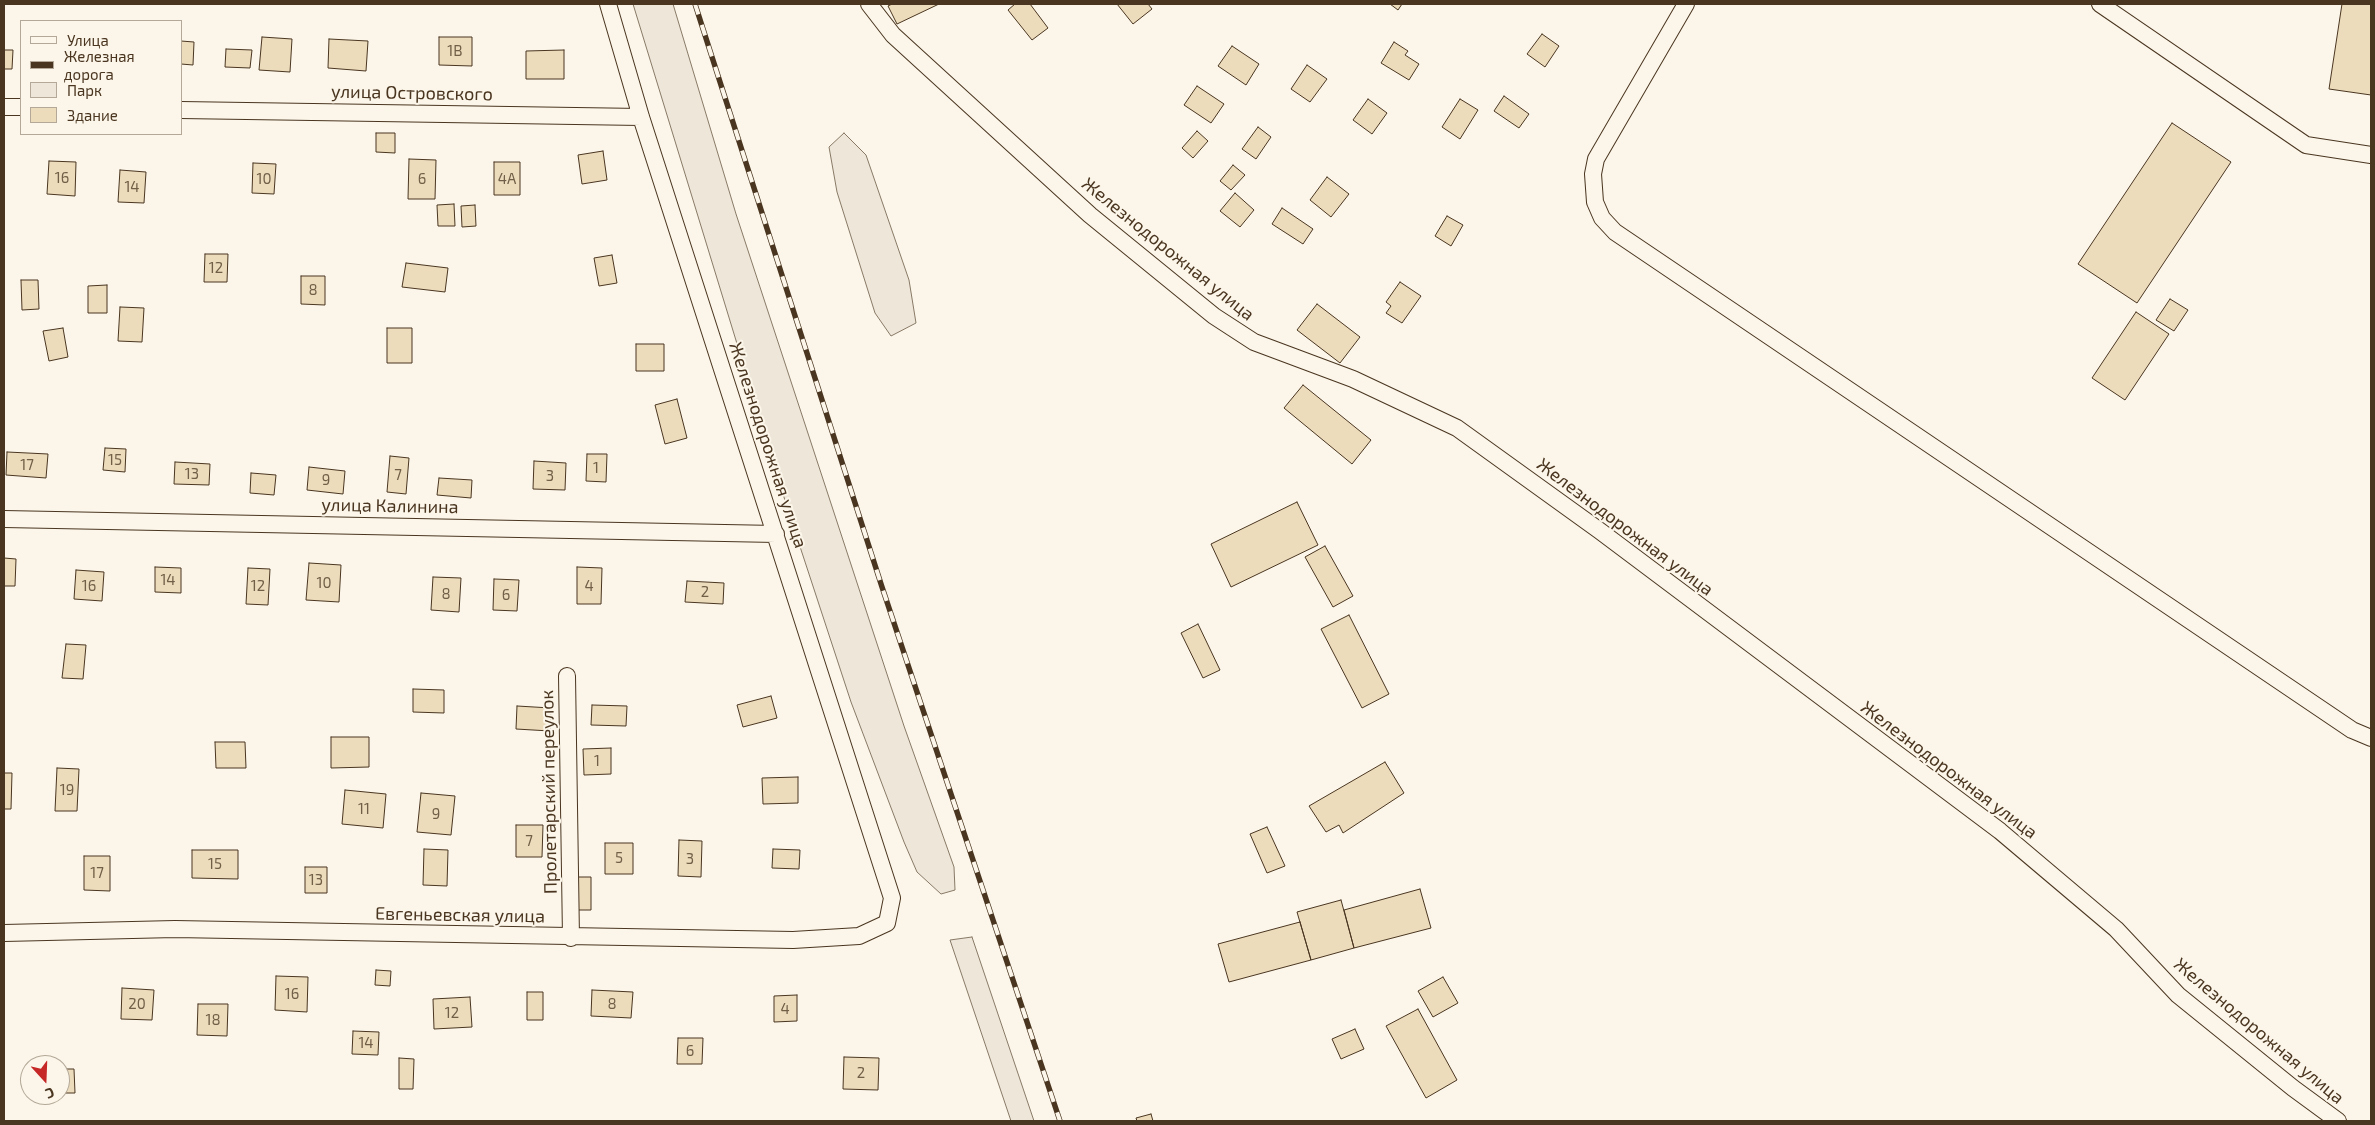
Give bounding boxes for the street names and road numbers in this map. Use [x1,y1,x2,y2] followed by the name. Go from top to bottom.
[331,81,493,105] street label: улица Островского
[1078,173,1258,325] street label: Железнодорожная улица
[724,339,812,551] street label: Железнодорожная улица
[1532,454,1718,600] street label: Железнодорожная улица
[321,494,459,518] street label: улица Калинина
[536,690,562,894] street label: Пролетарский переулок
[1856,697,2042,843] street label: Железнодорожная улица
[375,903,545,927] street label: Евгеньевская улица
[2170,954,2348,1108] street label: Железнодорожная улица

